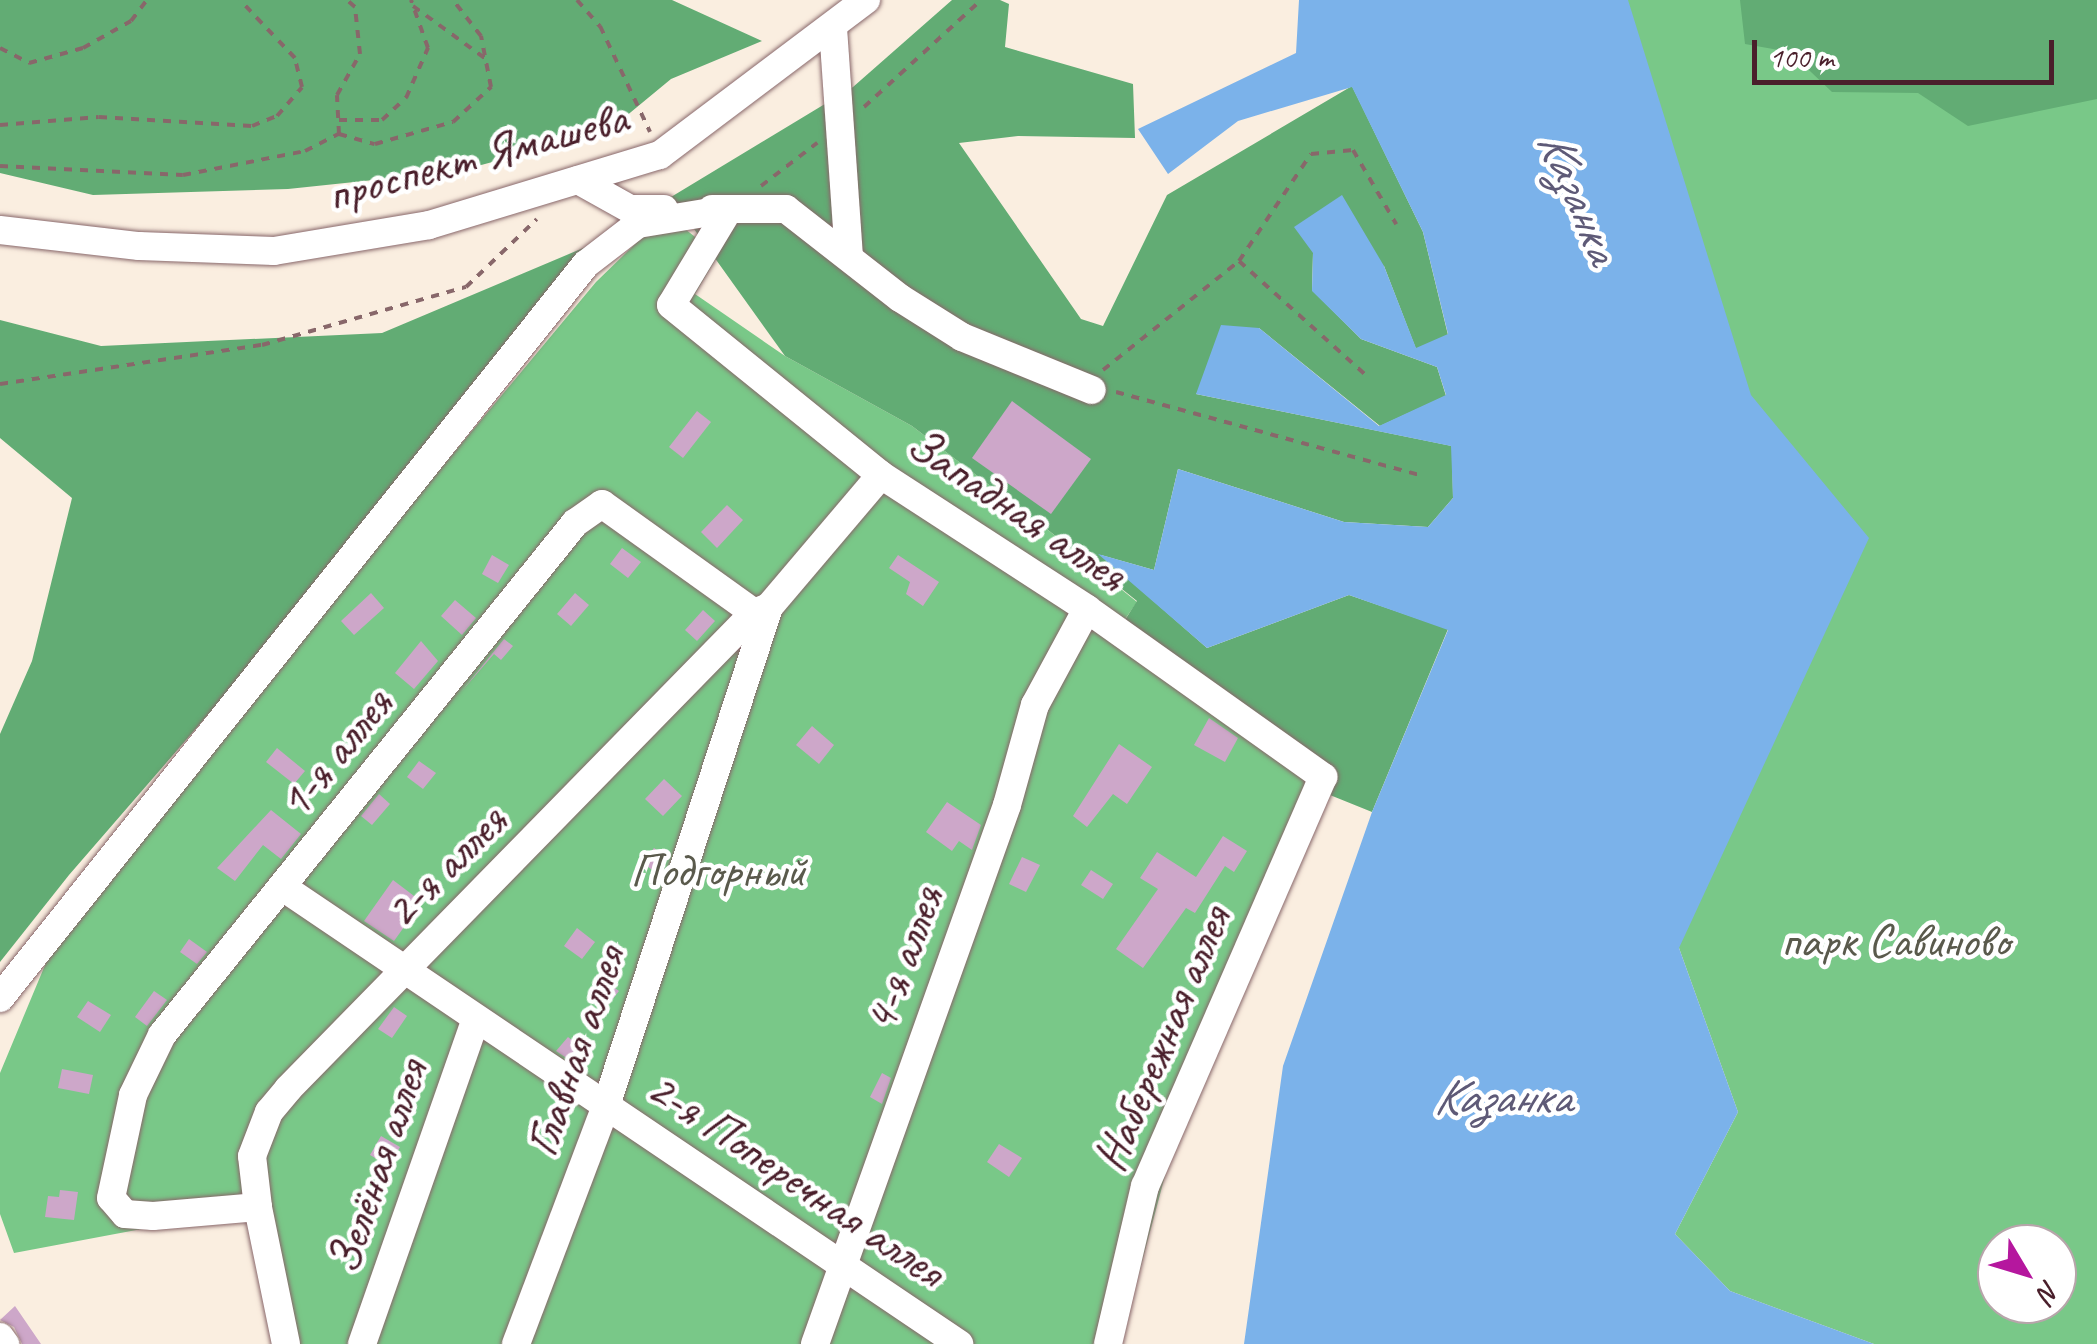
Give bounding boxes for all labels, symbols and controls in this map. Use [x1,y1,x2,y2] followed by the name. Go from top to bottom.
[1757,20,2060,82] scale bar
[1769,38,1834,76] text: 100 m
[320,88,634,224] street label: проспект Ямашева
[1525,121,1633,271] water label: Казанка
[895,414,1139,604] street label: Западная аллея
[265,676,405,830] street label: 1-я аллея
[371,792,519,940] street label: 2-я аллея
[630,842,806,900] park label: Подгорный
[850,878,956,1040] street label: 4-я аллея
[1079,896,1245,1182] street label: Набережная аллея
[1778,912,2012,970] park label: парк Савиново
[512,939,638,1163] street label: Главная аллея
[313,1050,441,1284] street label: Зелёная аллея
[636,1058,956,1300] street label: 2-я Поперечная аллея
[1433,1067,1571,1127] water label: Казанка
[1977,1224,2077,1324] north arrow
[2030,1274,2069,1309] text: N

